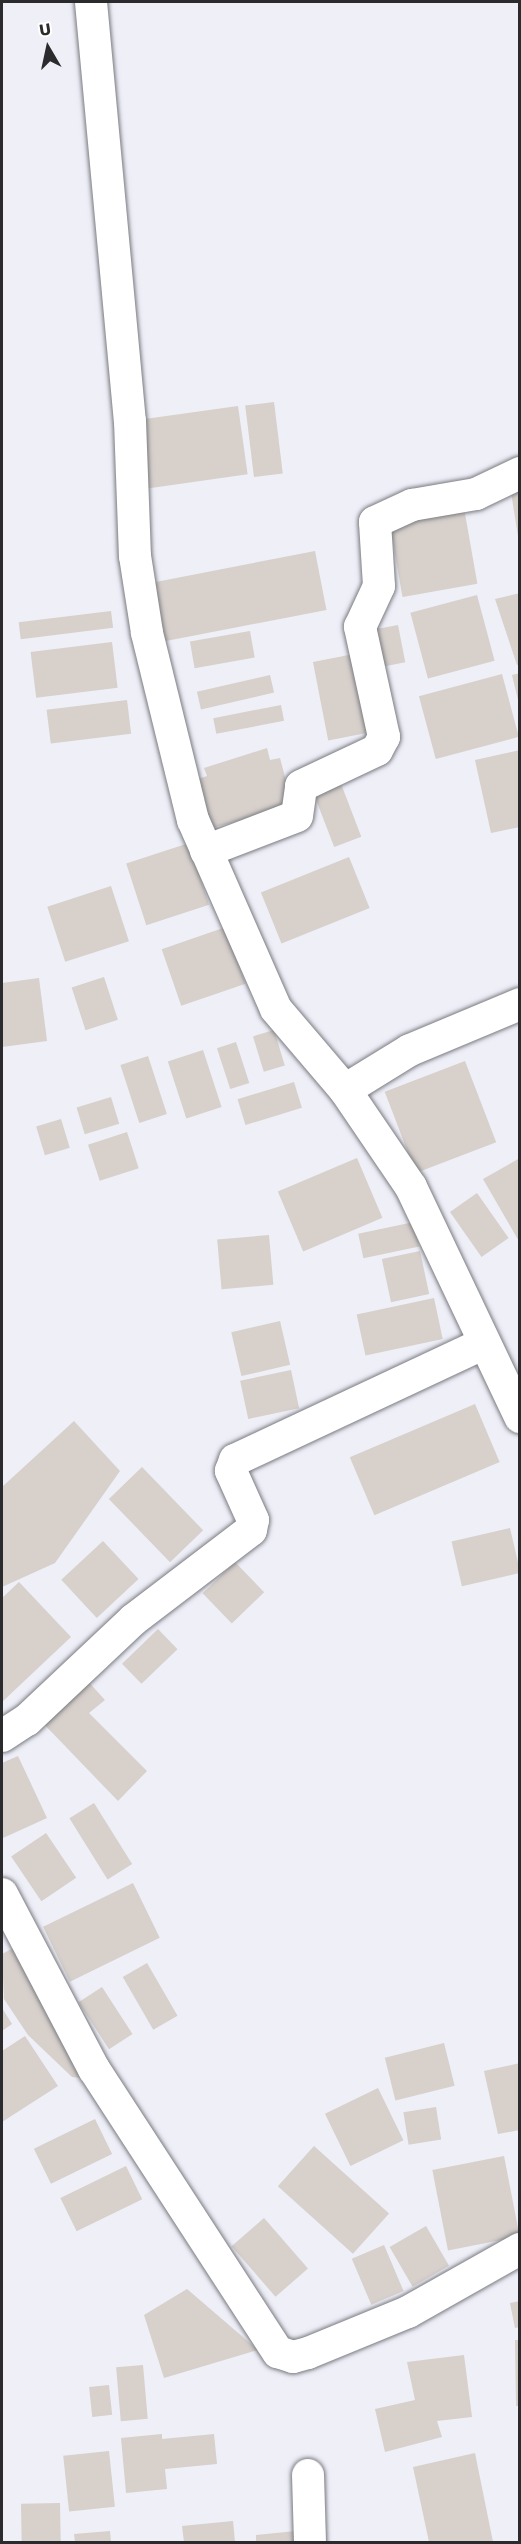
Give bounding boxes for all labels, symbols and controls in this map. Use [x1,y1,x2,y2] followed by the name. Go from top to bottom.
[18,18,78,78] north arrow
[38,19,52,40] text: U

